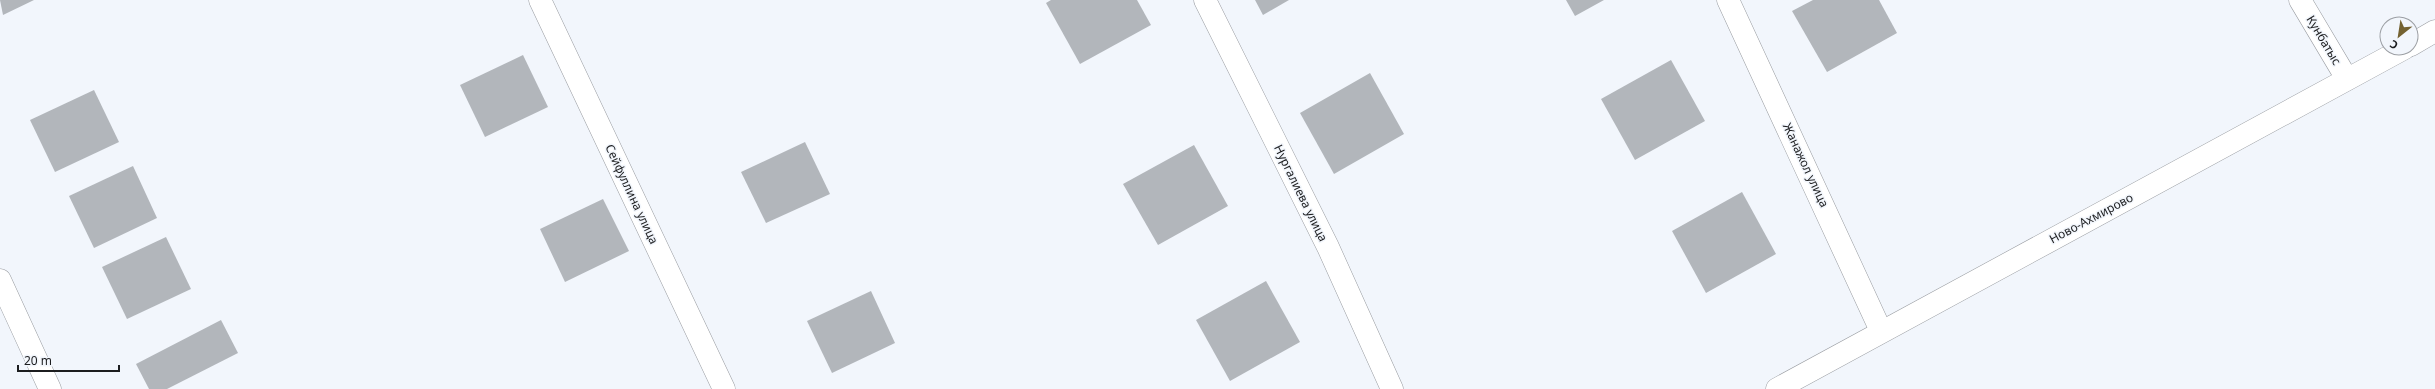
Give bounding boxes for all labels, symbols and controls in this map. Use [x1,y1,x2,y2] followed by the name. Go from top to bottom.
[2303,12,2346,68] street label: Кунбатыс
[2379,16,2419,56] north arrow
[2387,37,2401,53] text: С
[1779,120,1833,210] street label: Жанажол улица
[601,141,663,247] street label: Сейфуллина улица
[1270,142,1332,244] street label: Нургалиева улица
[2046,189,2136,247] street label: Ново-Ахмирово
[18,347,119,373] scale bar
[24,352,52,369] text: 20 m

